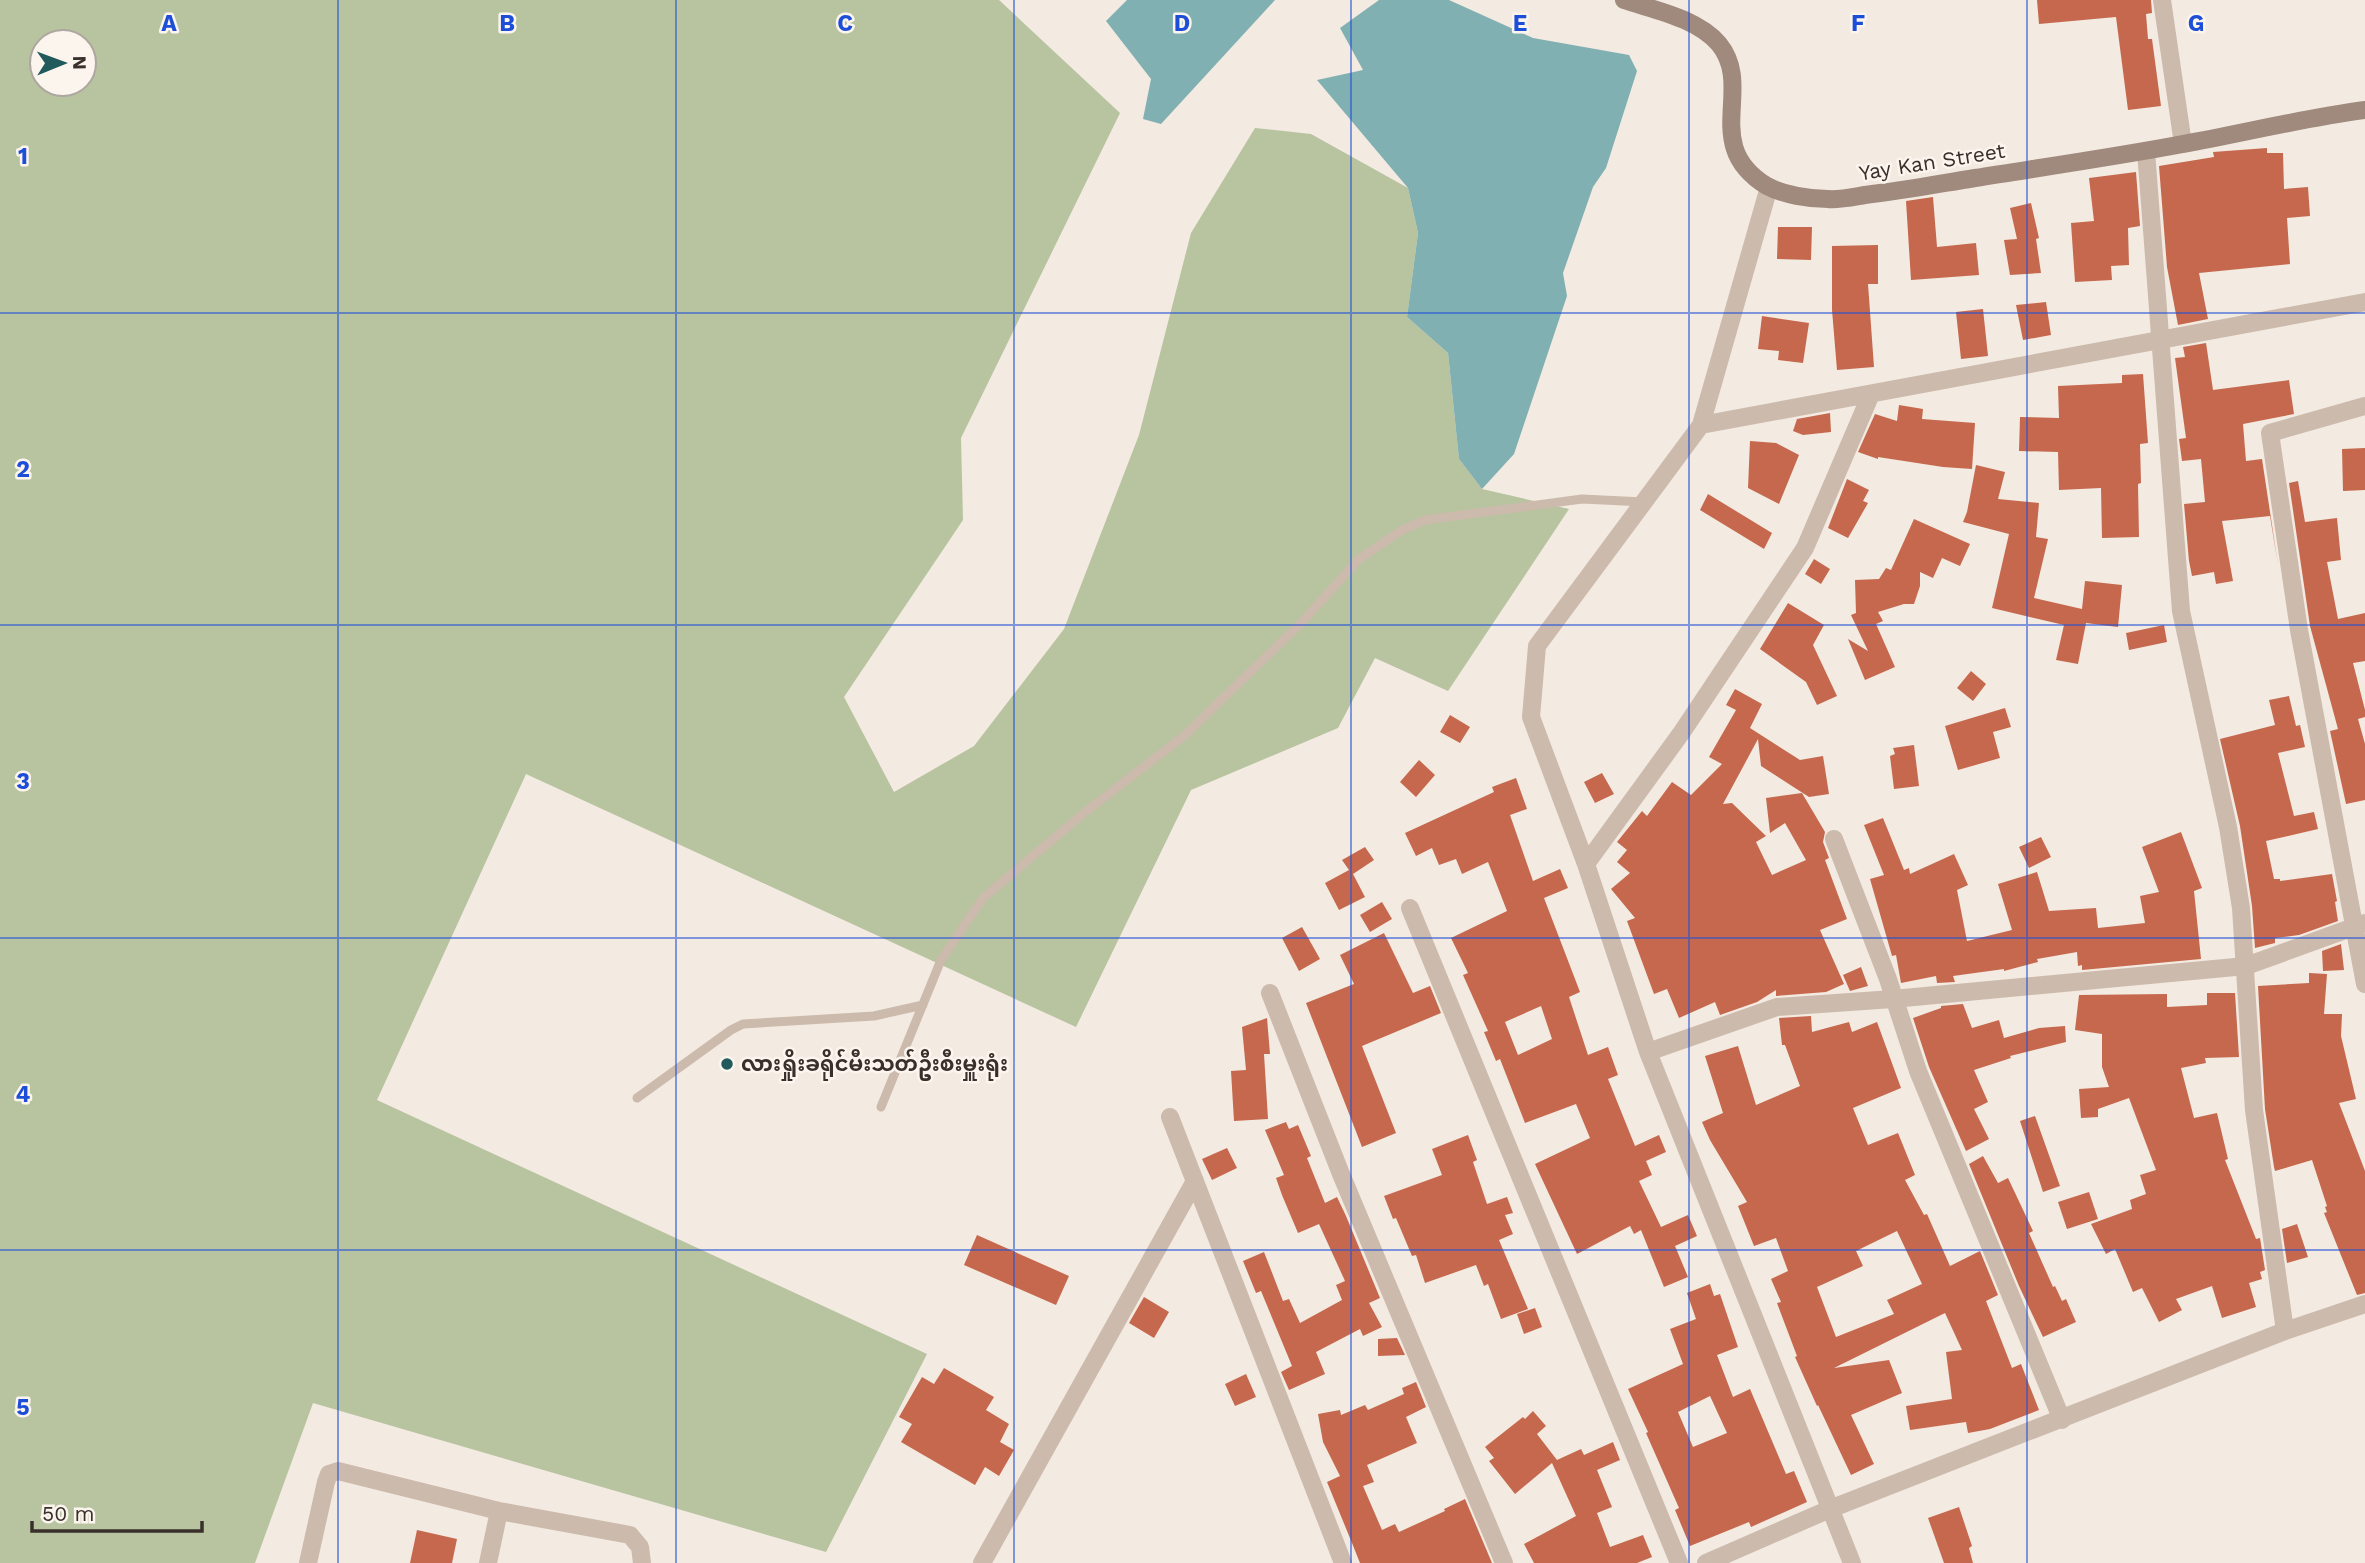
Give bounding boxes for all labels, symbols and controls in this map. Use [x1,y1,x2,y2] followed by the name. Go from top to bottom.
[161,10,177,37] text: A
[499,10,515,37] text: B
[837,10,853,37] text: C
[1174,10,1190,37] text: D
[1513,10,1527,37] text: E
[1851,10,1865,37] text: F
[2188,10,2204,37] text: G
[28,28,98,98] north arrow
[68,55,91,70] text: N
[1857,138,2007,185] street label: Yay Kan Street
[18,143,28,170] text: 1
[16,456,30,483] text: 2
[16,768,30,795] text: 3
[741,1048,1008,1081] place label: လားရှိုးခရိုင်မီးသတ်ဦးစီးမှူးရုံး
[719,1056,735,1072] marker: လားရှိုးခရိုင်မီးသတ်ဦးစီးမှူးရုံး
[16,1081,31,1108] text: 4
[16,1394,30,1421] text: 5
[32,1490,201,1534] scale bar
[42,1501,94,1526] text: 50 m

